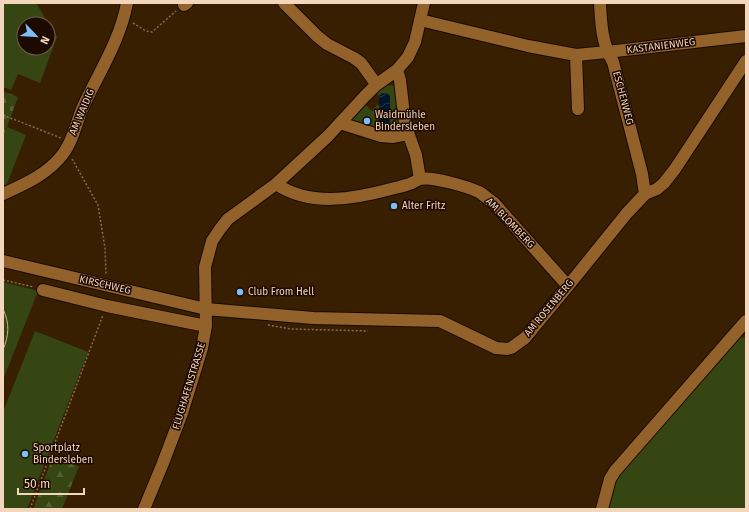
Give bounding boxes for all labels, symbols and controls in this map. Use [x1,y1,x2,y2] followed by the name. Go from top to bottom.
[16,16,56,56] north arrow
[37,34,52,46] text: N
[626,36,696,56] street label: KASTANIENWEG
[610,70,636,126] street label: ESCHENWEG
[67,87,97,137] street label: AM WAIDIG
[375,109,435,133] place label: Waidmühle Bindersleben
[362,116,372,126] marker: Waidmühle Bindersleben
[483,195,537,251] street label: AM BLOMBERG
[402,200,446,212] place label: Alter Fritz
[389,201,399,211] marker: Alter Fritz
[78,273,132,297] street label: KIRSCHWEG
[522,277,576,339] street label: AM ROSENBERG
[248,286,314,298] place label: Club From Hell
[235,287,245,297] marker: Club From Hell
[170,341,208,431] street label: FLUGHAFENSTRASSE
[33,442,93,466] place label: Sportplatz Bindersleben
[20,449,30,459] marker: Sportplatz Bindersleben
[18,470,84,496] scale bar
[24,477,50,491] text: 50 m

